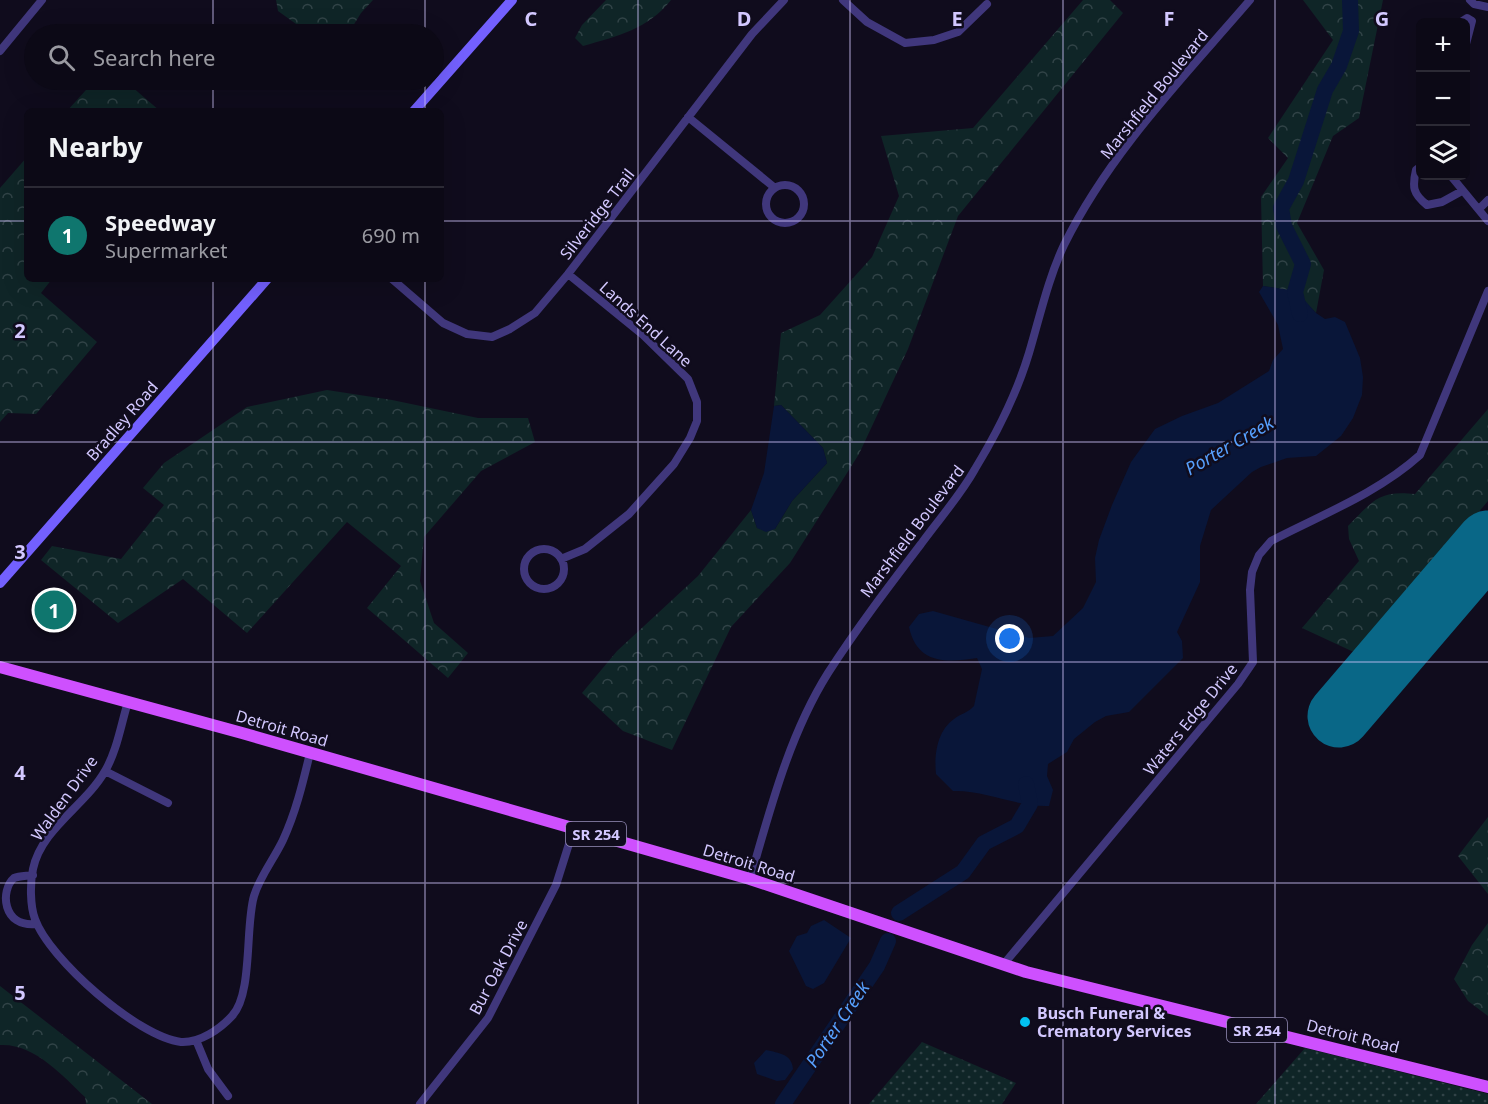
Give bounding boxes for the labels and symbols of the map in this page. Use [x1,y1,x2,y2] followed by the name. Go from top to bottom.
[525,5,538,32] text: C
[737,5,751,32] text: D
[951,5,963,32] text: E
[1164,5,1174,32] text: F
[1375,5,1389,32] text: G
[1095,25,1213,163] street label: Marshfield Boulevard
[555,164,639,264] street label: Silveridge Trail
[595,276,697,372] street label: Lands End Lane
[14,317,26,344] text: 2
[81,376,163,466] street label: Bradley Road
[1180,409,1279,480] water label: Porter Creek
[855,460,969,602] street label: Marshfield Boulevard
[14,538,26,565] text: 3
[34,588,74,632] pin: 1
[995,624,1024,653] your location
[1138,658,1242,780] street label: Waters Edge Drive
[233,704,331,752] street label: Detroit Road
[26,751,102,845] street label: Walden Drive
[14,759,26,786] text: 4
[566,822,626,846] road number: SR 254
[700,839,798,887] street label: Detroit Road
[464,916,532,1018] street label: Bur Oak Drive
[799,976,875,1072] water label: Porter Creek
[14,979,26,1006] text: 5
[1037,1002,1192,1042] place label: Busch Funeral & Crematory Services
[1304,1014,1402,1058] street label: Detroit Road
[1018,1015,1032,1029] marker: Busch Funeral & Crematory Services
[1227,1018,1287,1042] road number: SR 254

